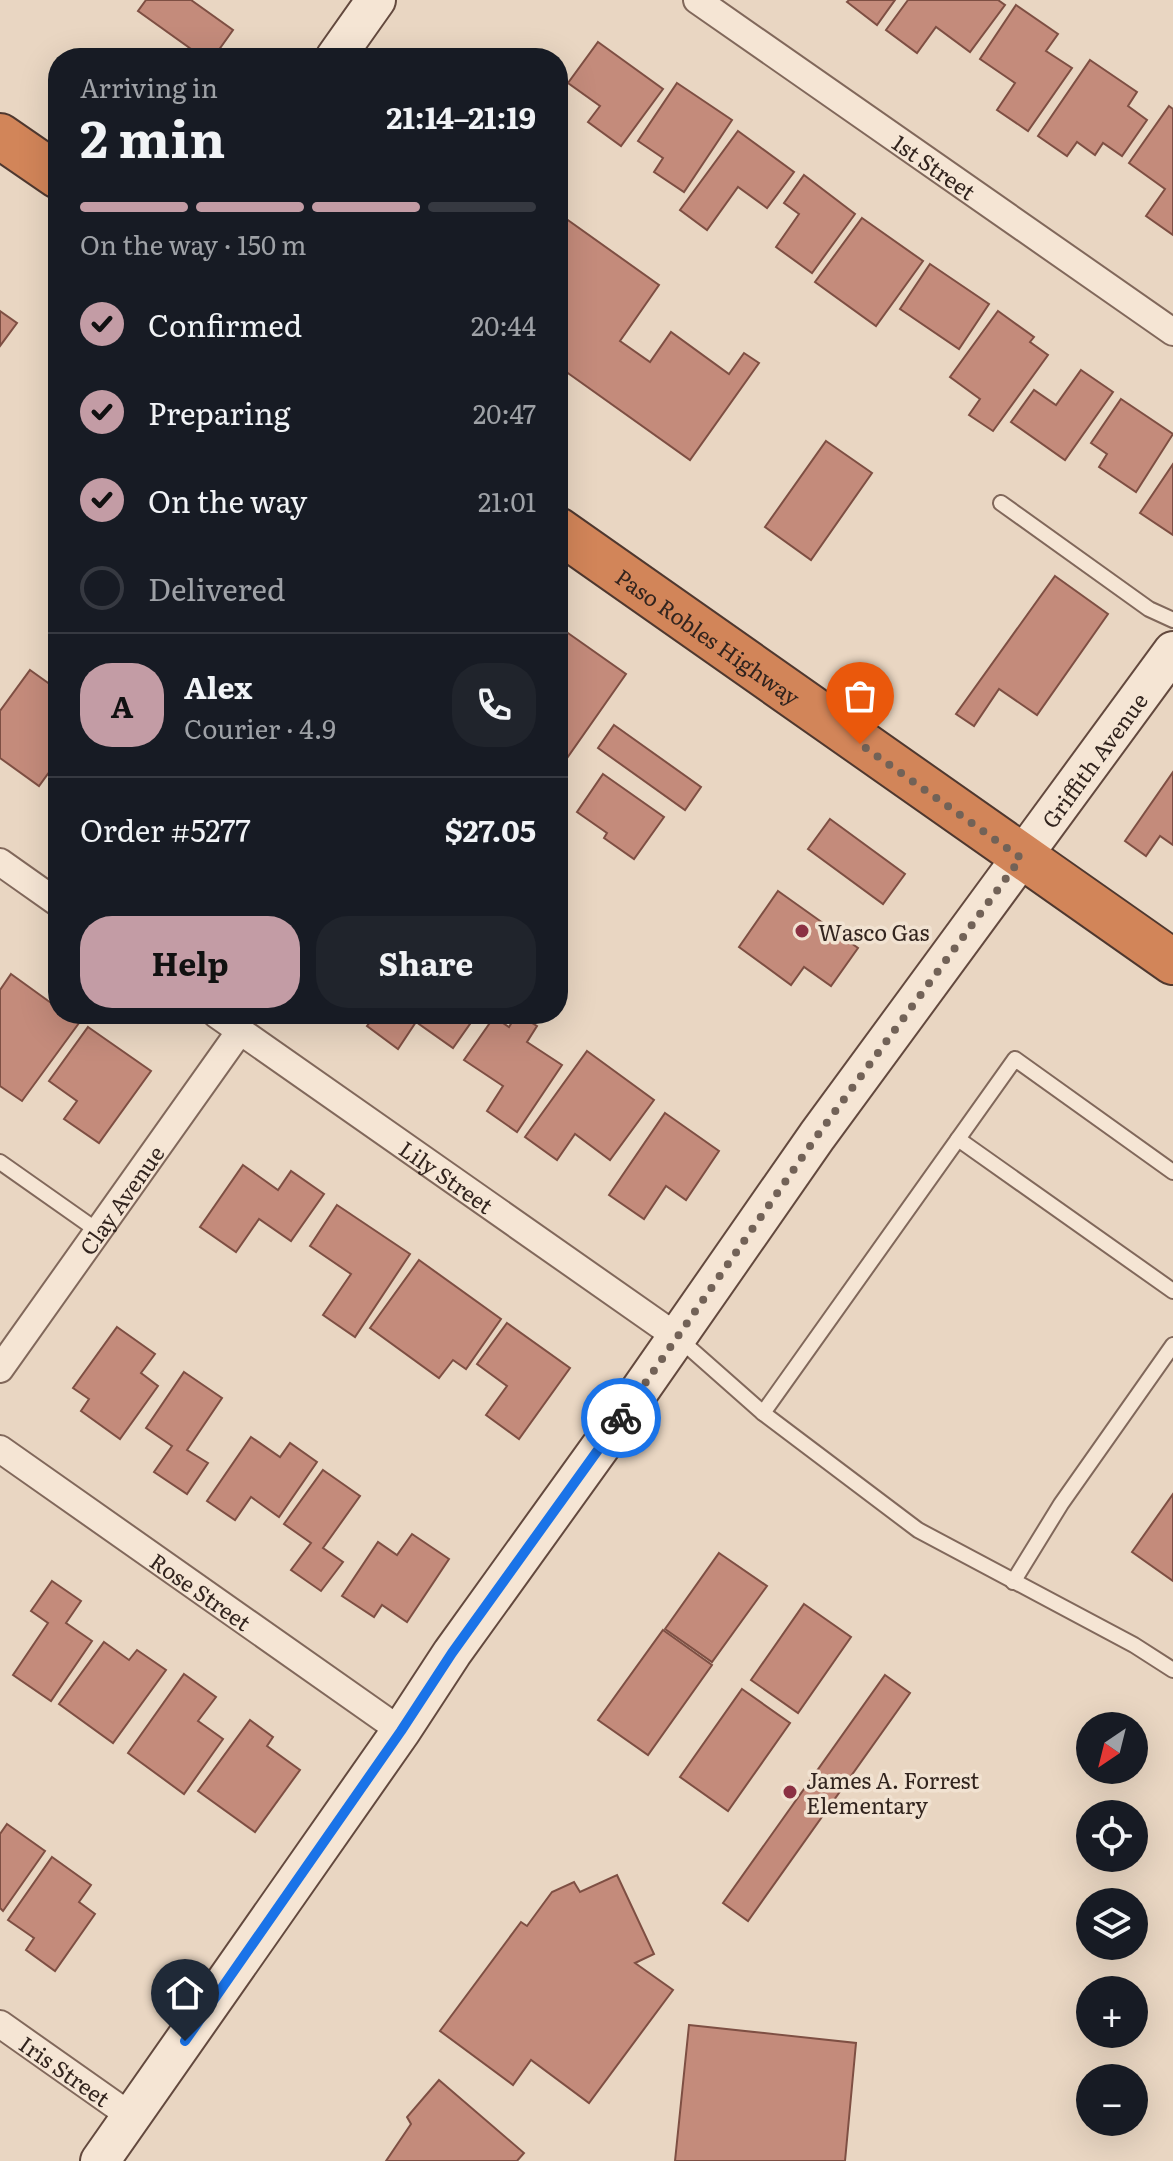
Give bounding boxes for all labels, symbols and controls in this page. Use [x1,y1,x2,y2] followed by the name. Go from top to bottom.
[80,67,218,106] text: Arriving in
[386,94,536,138] text: 21:14–21:19
[80,97,225,174] text: 2 min
[886,125,983,207] street label: 1st Street
[80,224,306,263] text: On the way · 150 m
[80,302,124,346] icon: check
[148,302,302,346] text: Confirmed
[471,305,536,344] text: 20:44
[80,390,124,434] icon: check
[148,390,290,434] text: Preparing
[473,393,536,432] text: 20:47
[80,478,124,522] icon: check
[148,478,307,522] text: On the way
[478,481,536,520] text: 21:01
[609,559,808,712] street label: Paso Robles Highway
[148,566,285,610] text: Delivered
[826,662,894,744] pin
[452,663,536,747] button: phone
[184,664,252,708] text: Alex
[838,674,882,718] icon: bag
[111,683,133,727] text: A
[1032,685,1154,834] street label: Griffith Avenue
[184,708,336,747] text: Courier · 4.9
[80,807,251,851] text: Order #5277
[445,807,536,851] text: $27.05
[818,915,930,948] place label: Wasco Gas
[80,916,300,1008] button: Help
[316,916,536,1008] button: Share
[793,922,811,940] marker: Wasco Gas
[393,1131,501,1220] street label: Lily Street
[70,1138,171,1261] street label: Clay Avenue
[581,1378,661,1458] courier
[599,1396,643,1440] icon: bike
[144,1543,258,1638] street label: Rose Street
[1076,1712,1148,1784] north arrow
[1076,1712,1148,2136] map controls
[806,1763,979,1821] place label: James A. Forrest Elementary
[781,1783,799,1801] marker: James A. Forrest Elementary
[1076,1800,1148,1872] button: locate
[1076,1888,1148,1960] button: layers
[151,1959,219,2041] pin
[163,1971,207,2015] icon: home
[1076,1976,1148,2048] button: +
[13,2027,118,2114] street label: Iris Street
[1076,2064,1148,2136] button: −

